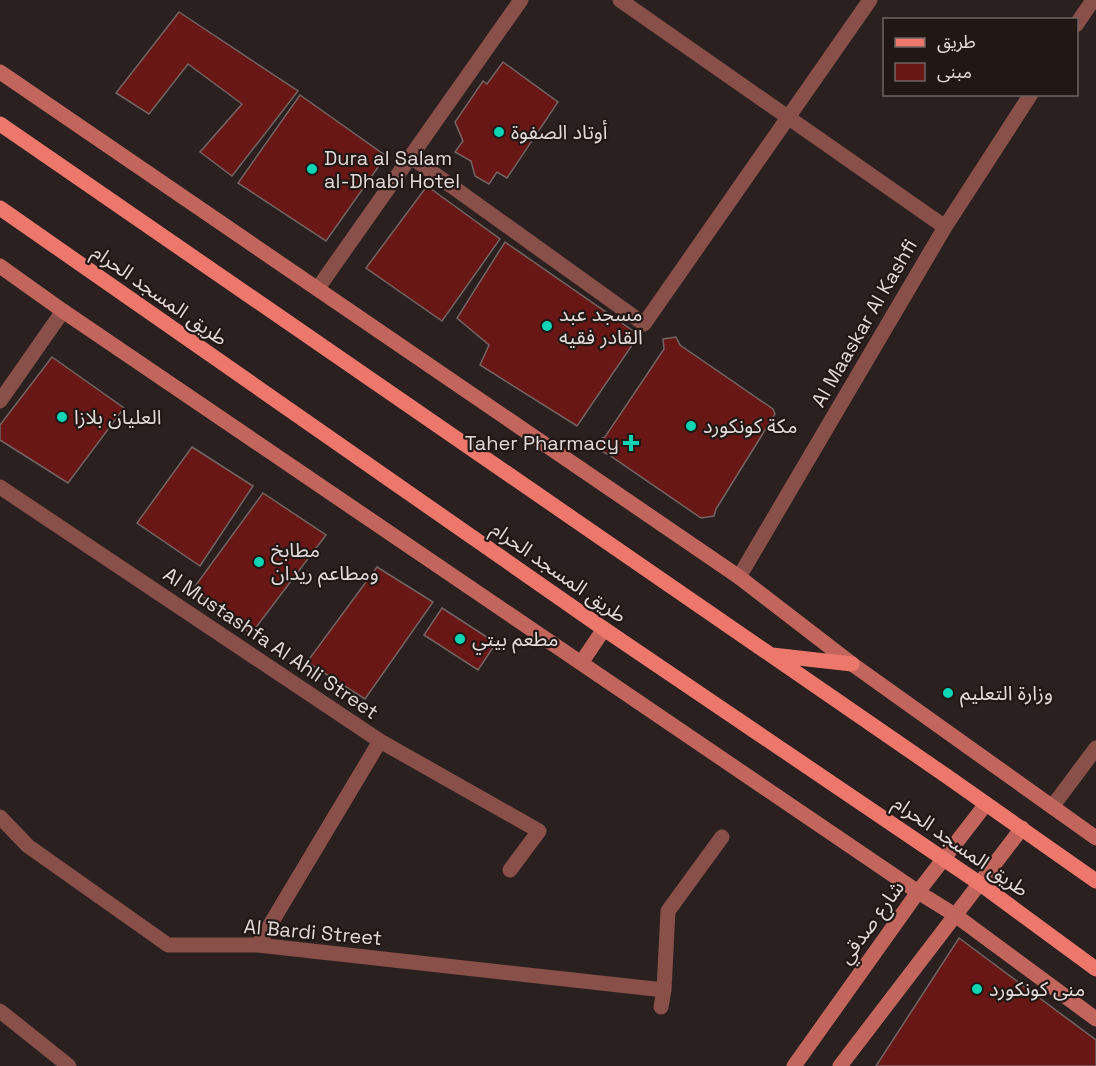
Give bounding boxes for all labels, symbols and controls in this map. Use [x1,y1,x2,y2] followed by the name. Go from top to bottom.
[883,18,1078,96] legend
[937,30,976,53] text: طريق
[937,60,972,83] text: مبنى
[511,119,608,145] place label: أوتاد الصفوة
[492,125,506,139] marker: أوتاد الصفوة
[324,145,460,194] place label: Dura al Salam al-Dhabi Hotel
[305,162,319,176] marker: Dura al Salam al-Dhabi Hotel
[805,234,923,412] street label: Al Maaskar Al Kashfi
[86,239,233,353] street label: طريق المسجد الحرام
[559,301,643,350] place label: مسجد عبد القادر فقيه
[540,319,554,333] marker: مسجد عبد القادر فقيه
[74,404,161,430] place label: العليان بلازا
[55,410,69,424] marker: العليان بلازا
[703,413,797,439] place label: مكة كونكورد
[684,419,698,433] marker: مكة كونكورد
[465,430,619,456] place label: Taher Pharmacy
[624,436,638,450] marker: Taher Pharmacy
[485,516,632,630] street label: طريق المسجد الحرام
[271,537,379,588] place label: مطابخ ومطاعم ريدان
[252,555,266,569] marker: مطابخ ومطاعم ريدان
[158,561,384,725] street label: Al Mustashfa Al Ahli Street
[472,626,559,655] place label: مطعم بيتي
[453,632,467,646] marker: مطعم بيتي
[960,680,1053,708] place label: وزارة التعليم
[941,686,955,700] marker: وزارة التعليم
[887,790,1034,904] street label: طريق المسجد الحرام
[832,875,912,970] street label: شارع صدقي
[243,913,383,951] street label: Al Bardi Street
[989,976,1085,1002] place label: منى كونكورد
[970,982,984,996] marker: منى كونكورد

